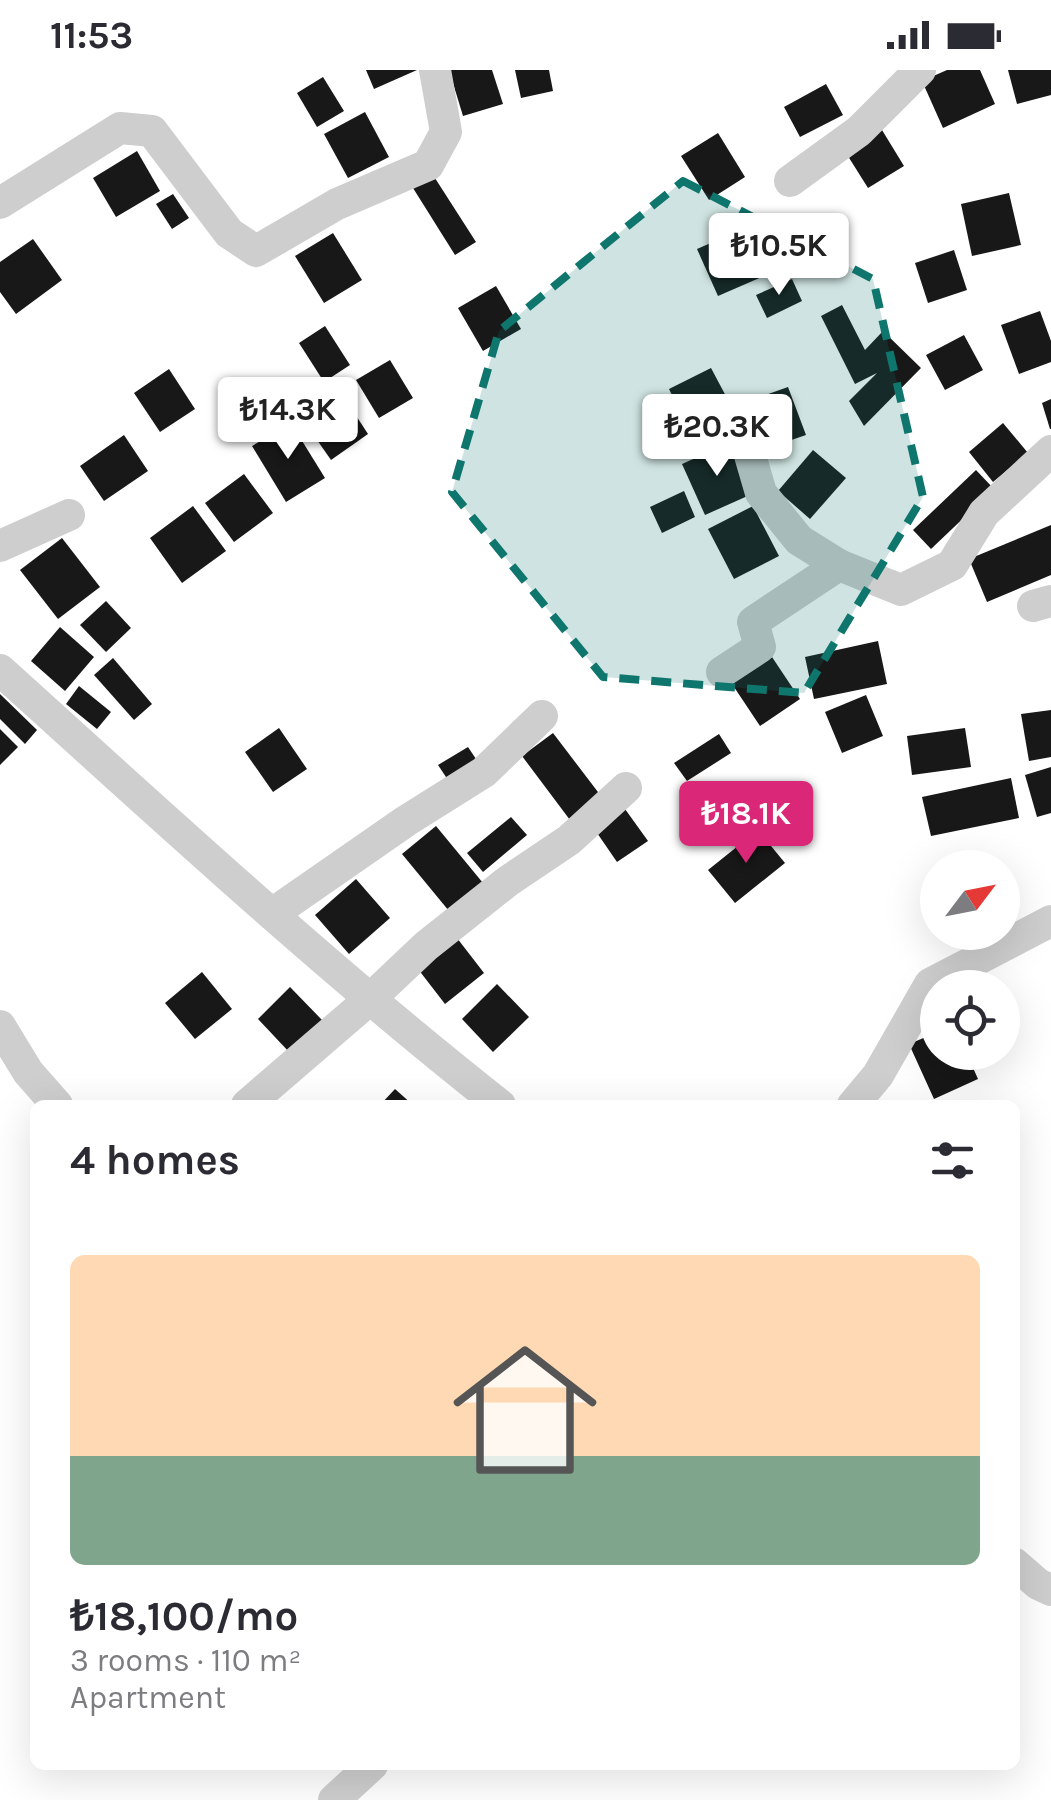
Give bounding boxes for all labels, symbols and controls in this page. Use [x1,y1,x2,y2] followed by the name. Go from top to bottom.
[50,13,133,58] text: 11:53
[698,213,860,298] pin: ₺10.5K
[731,227,827,264] text: ₺10.5K
[207,377,369,462] pin: ₺14.3K
[240,391,336,428] text: ₺14.3K
[636,394,798,479] pin: ₺20.3K
[664,408,770,445] text: ₺20.3K
[665,781,827,866] pin: ₺18.1K
[701,795,791,832] text: ₺18.1K
[920,850,1020,950] north arrow
[920,850,1020,1070] map controls
[920,970,1020,1070] button: locate
[925,1133,980,1188] icon: filters
[70,1135,240,1185] text: 4 homes
[435,1320,615,1500] icon: home
[70,1591,298,1641] text: ₺18,100/mo
[70,1642,301,1679] text: 3 rooms · 110 m²
[70,1679,226,1716] text: Apartment

